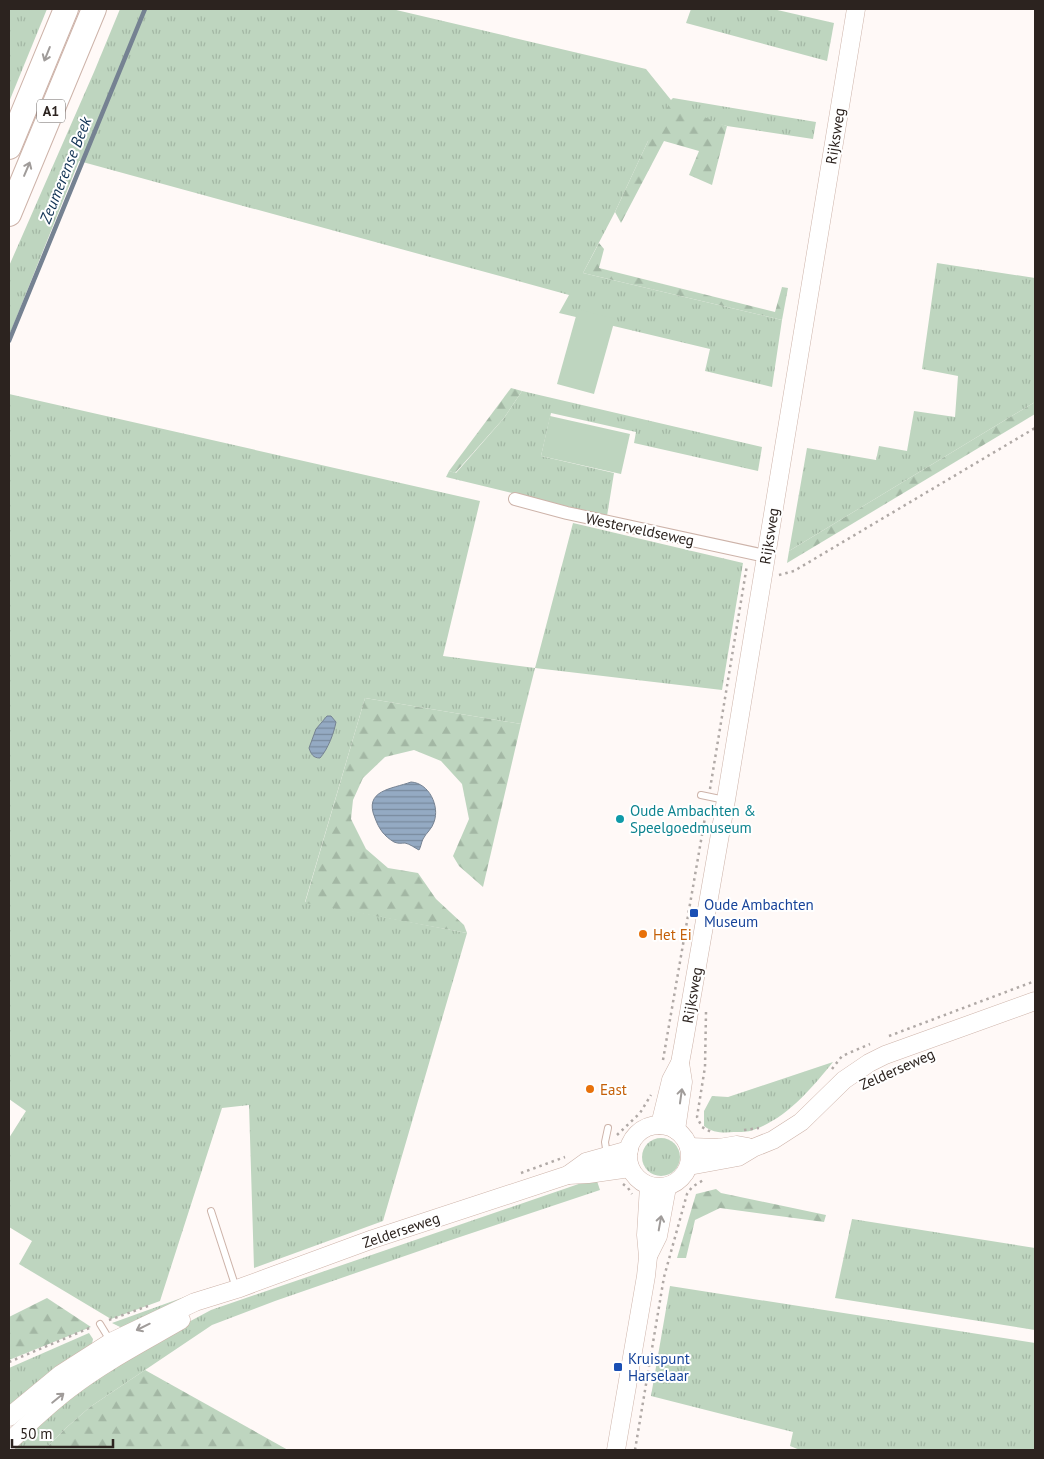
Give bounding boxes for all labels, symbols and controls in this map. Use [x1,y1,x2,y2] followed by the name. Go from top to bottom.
[42,46,51,61] one-way arrow
[37,100,65,122] road number: A1
[821,106,849,166] street label: Rijksweg
[34,113,96,227] water label: Zeumerense Beek
[23,162,33,177] one-way arrow
[755,506,783,566] street label: Rijksweg
[584,508,696,550] street label: Westerveldseweg
[630,801,756,837] place label: Oude Ambachten & Speelgoedmuseum
[614,813,626,825] marker: Oude Ambachten & Speelgoedmuseum
[704,895,814,931] place label: Oude Ambachten Museum
[688,907,700,919] marker: Oude Ambachten Museum
[653,925,692,944] place label: Het Ei
[637,928,649,940] marker: Het Ei
[678,965,706,1025] street label: Rijksweg
[856,1044,938,1094] street label: Zelderseweg
[600,1080,627,1099] place label: East
[584,1083,596,1095] marker: East
[676,1089,686,1105] one-way arrow
[360,1208,442,1252] street label: Zelderseweg
[656,1215,666,1231] one-way arrow
[136,1323,151,1332] one-way arrow
[628,1349,690,1385] place label: Kruispunt Harselaar
[612,1361,624,1373] marker: Kruispunt Harselaar
[51,1393,64,1404] one-way arrow
[12,1416,114,1448] scale bar
[20,1424,53,1443] text: 50 m

